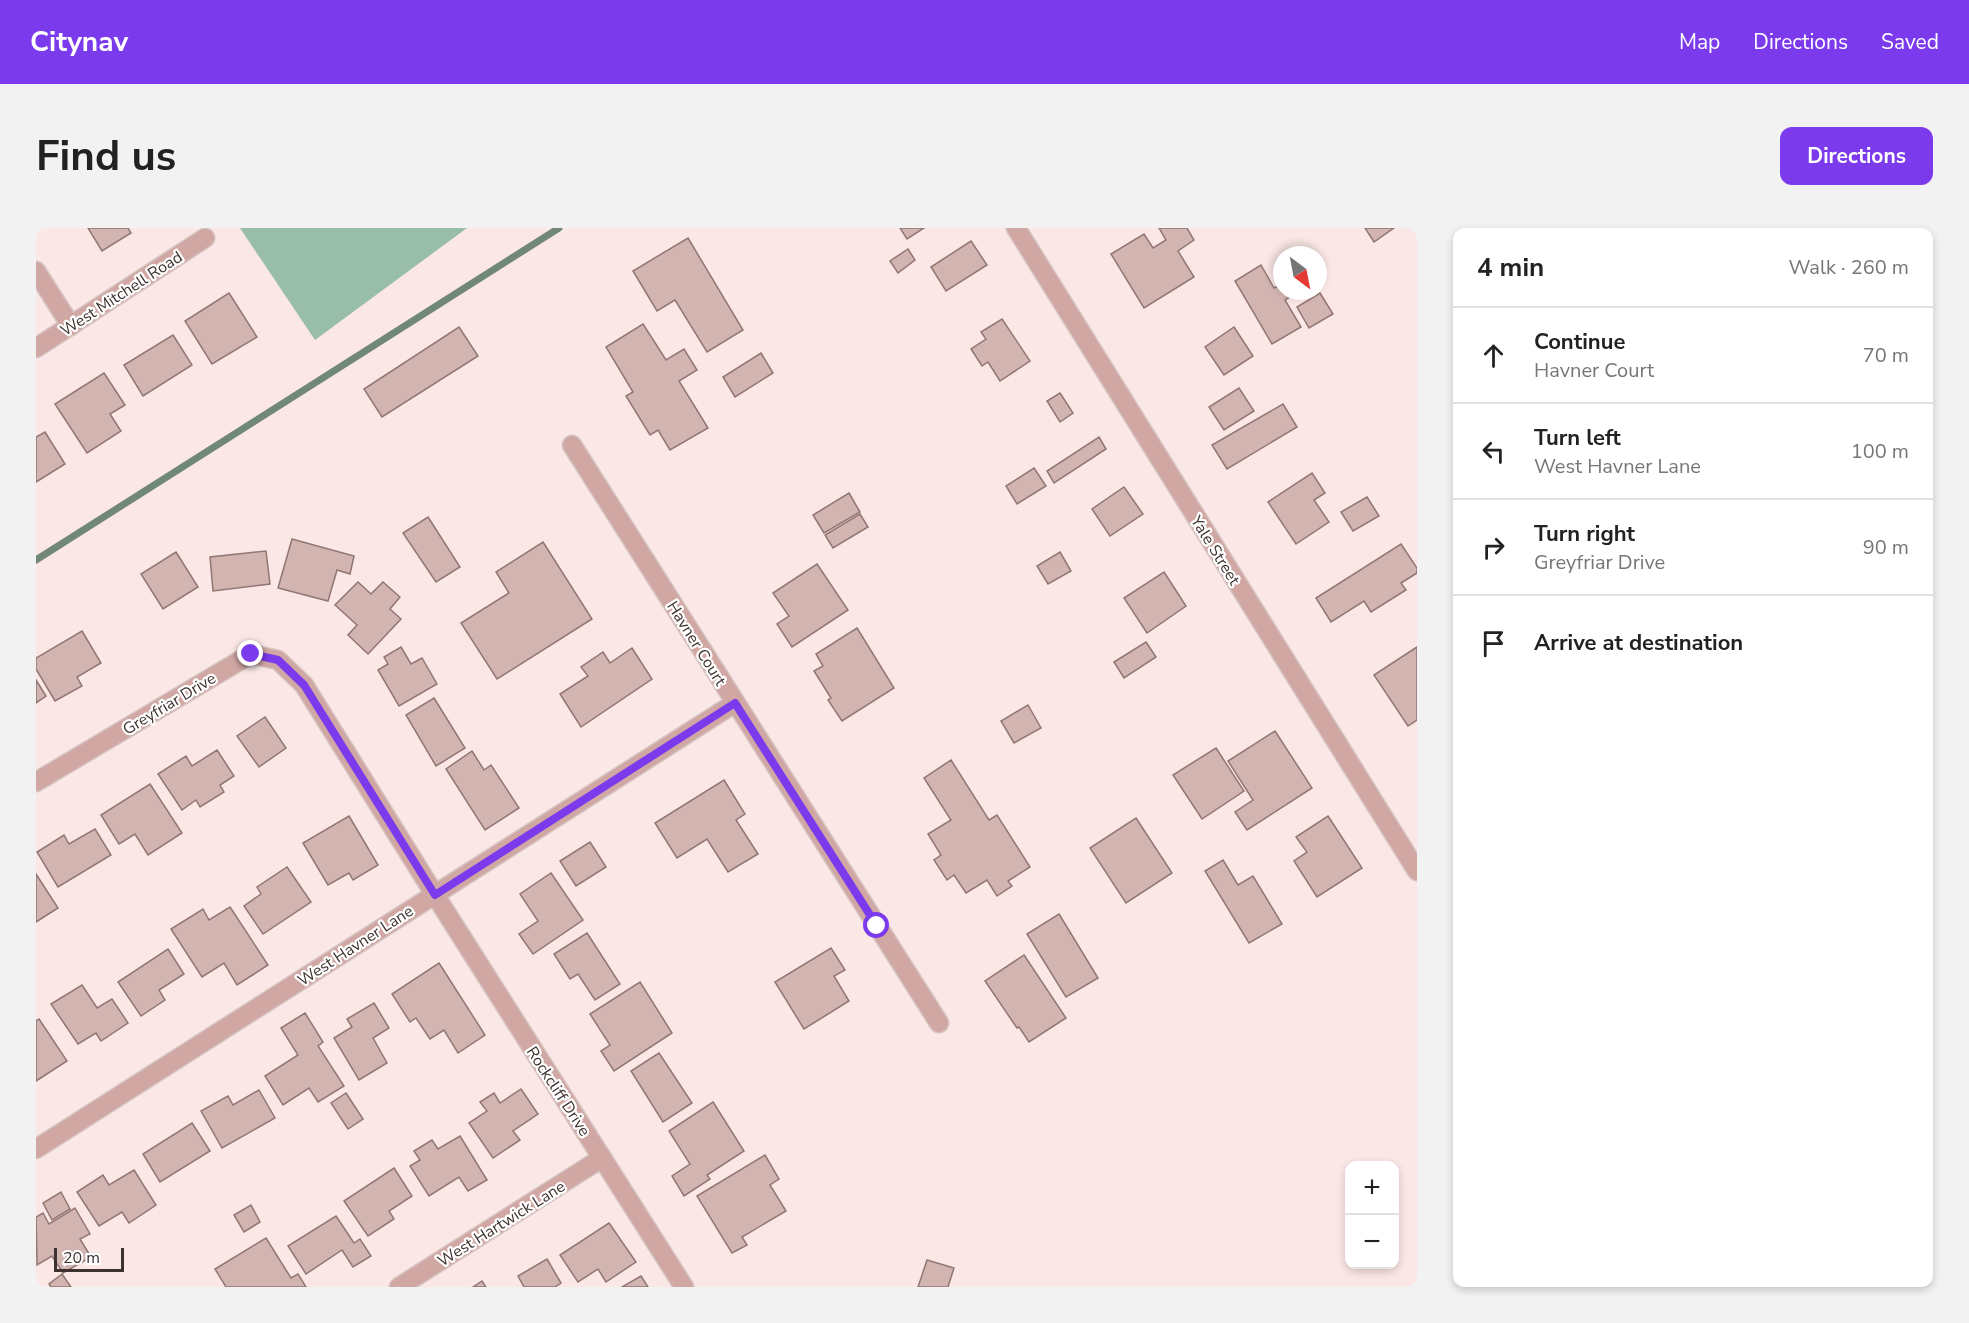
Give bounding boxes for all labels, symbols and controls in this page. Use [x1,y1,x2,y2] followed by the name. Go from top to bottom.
[30,23,128,61] text: Citynav
[1679,28,1720,56] text: Map
[1753,28,1848,56] text: Directions
[1881,28,1939,56] text: Saved
[1780,127,1933,185] button: Directions
[36,128,176,185] text: Find us
[56,246,187,342] street label: West Mitchell Road
[1273,246,1327,300] north arrow
[1477,250,1544,285] text: 4 min
[1789,254,1909,281] text: Walk · 260 m
[1534,327,1625,357] text: Continue
[1477,339,1510,372] icon: ahead
[1863,342,1909,369] text: 70 m
[1534,357,1654,384] text: Havner Court
[1534,423,1621,453] text: Turn left
[1477,435,1510,468] icon: left
[1851,438,1909,465] text: 100 m
[1534,453,1701,480] text: West Havner Lane
[1185,511,1245,590] street label: Yale Street
[1534,519,1635,549] text: Turn right
[1477,531,1510,564] icon: right
[1863,534,1909,561] text: 90 m
[1534,549,1665,576] text: Greyfriar Drive
[661,597,731,690] street label: Havner Court
[1477,627,1510,660] icon: arrive
[1534,628,1743,658] text: Arrive at destination
[237,640,263,666] route end
[119,667,220,740] street label: Greyfriar Drive
[294,900,418,991] street label: West Havner Lane
[863,912,889,938] route start
[521,1042,595,1141] street label: Rockcliff Drive
[1345,1161,1399,1269] map controls
[1345,1161,1399,1215] button: +
[434,1176,569,1272] street label: West Hartwick Lane
[1345,1215,1399,1269] button: −
[54,1245,124,1272] scale bar
[63,1247,100,1269] text: 20 m

